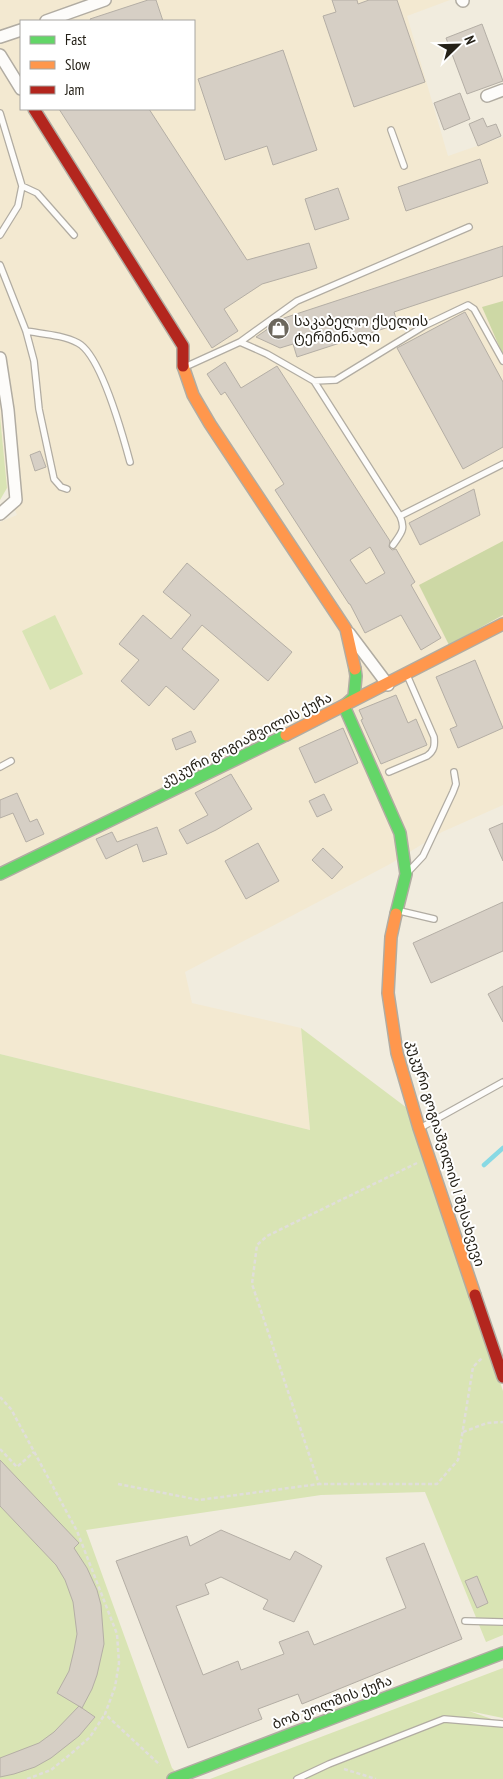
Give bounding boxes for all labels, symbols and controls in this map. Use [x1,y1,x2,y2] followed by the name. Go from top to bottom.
[20,20,195,110] legend
[433,20,483,70] north arrow
[65,30,86,49] text: Fast
[460,33,480,47] text: N
[65,55,90,74] text: Slow
[64,80,84,99] text: Jam
[294,312,428,346] place label: საკაბელო ქსელის ტერმინალი
[266,317,290,341] shop icon: საკაბელო ქსელის ტერმინალი
[157,688,335,790] street label: კუკური გოგიაშვილის ქუჩა
[403,1037,489,1269] street label: კუკური გოგიაშვილის I შესახვევი
[270,1671,394,1733] street label: ბობ უოლშის ქუჩა

